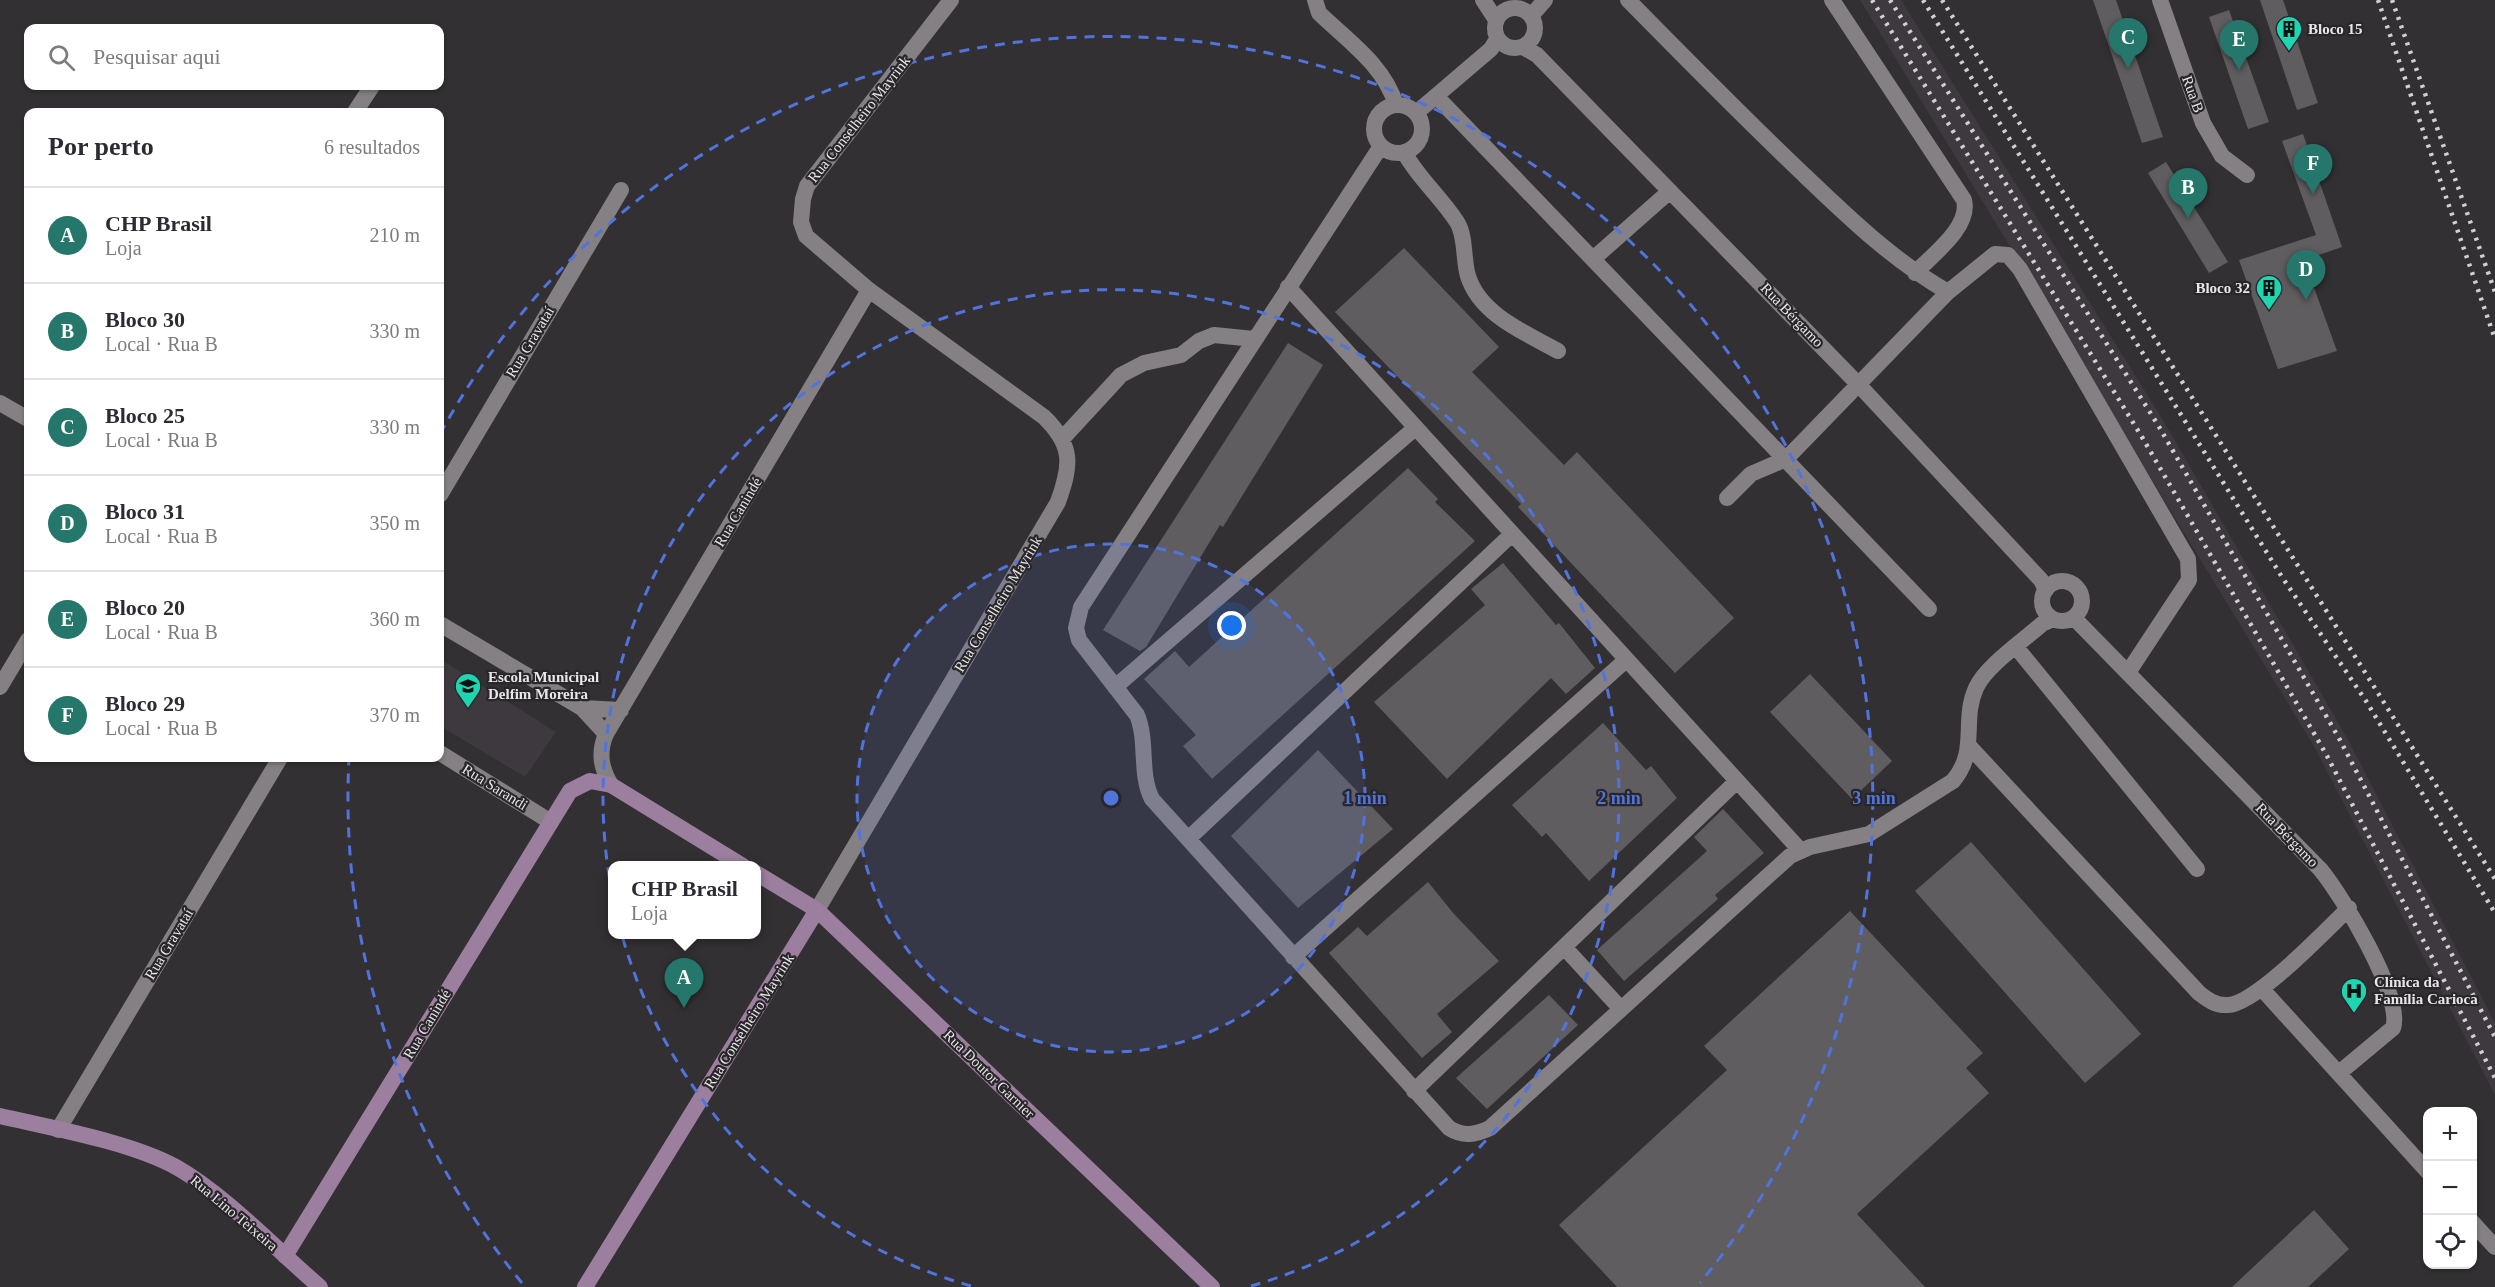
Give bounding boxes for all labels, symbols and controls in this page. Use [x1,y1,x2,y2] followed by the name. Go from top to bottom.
[2274,14,2304,52] building icon: Bloco 15
[2108,19,2148,68] pin: C
[2220,20,2258,70] pin: E
[2308,21,2363,37] place label: Bloco 15
[24,24,444,90] search box
[45,41,78,74] icon: search
[93,44,221,69] text: Pesquisar aqui
[805,52,914,185] street label: Rua Conselheiro Mayrink
[2179,73,2207,115] street label: Rua B
[48,132,154,161] text: Por perto
[324,136,420,158] text: 6 resultados
[2294,144,2332,194] pin: F
[2168,168,2208,218] pin: B
[105,211,212,236] text: CHP Brasil
[60,224,75,246] text: A
[369,224,420,246] text: 210 m
[105,237,142,259] text: Loja
[2286,250,2326,300] pin: D
[2254,273,2284,311] building icon: Bloco 32
[1758,280,1826,350] street label: Rua Bérgamo
[2195,280,2250,296] place label: Bloco 32
[503,304,557,380] street label: Rua Gravataí
[105,307,185,332] text: Bloco 30
[61,320,74,342] text: B
[369,320,420,342] text: 330 m
[105,333,218,355] text: Local · Rua B
[105,403,185,428] text: Bloco 25
[60,416,75,438] text: C
[369,416,420,438] text: 330 m
[105,429,218,451] text: Local · Rua B
[711,474,765,550] street label: Rua Canindé
[105,499,185,524] text: Bloco 31
[60,512,75,534] text: D
[369,512,420,534] text: 350 m
[105,525,218,547] text: Local · Rua B
[951,533,1045,675] street label: Rua Conselheiro Mayrink
[105,595,185,620] text: Bloco 20
[61,608,74,630] text: E
[369,608,420,630] text: 360 m
[1217,611,1246,640] your location
[105,621,218,643] text: Local · Rua B
[488,669,599,702] place label: Escola Municipal Delfim Moreira
[453,671,483,709] school or university icon: Escola Municipal Delfim Moreira
[105,691,185,716] text: Bloco 29
[61,704,74,726] text: F
[369,704,420,726] text: 370 m
[105,717,218,739] text: Local · Rua B
[459,761,531,813] street label: Rua Sarandi
[1101,788,1121,808] centre of rings
[1343,788,1387,808] text: 1 min
[1597,788,1641,808] text: 2 min
[1852,788,1896,808] text: 3 min
[2253,800,2321,870] street label: Rua Bérgamo
[608,861,761,939] popup
[631,876,738,901] text: CHP Brasil
[631,902,668,924] text: Loja
[142,906,196,982] street label: Rua Gravataí
[701,950,797,1091] street label: Rua Conselheiro Mayrink
[664,958,704,1008] pin: A
[2374,974,2478,1007] place label: Clínica da Família Carioca
[2339,976,2369,1014] hospital icon: Clínica da Família Carioca
[400,986,454,1062] street label: Rua Canindé
[940,1027,1038,1121] street label: Rua Doutor Garnier
[2423,1107,2477,1269] map controls
[2423,1107,2477,1161] button: +
[2423,1161,2477,1215] button: −
[187,1172,281,1254] street label: Rua Lino Teixeira
[2423,1215,2477,1269] button: locate

